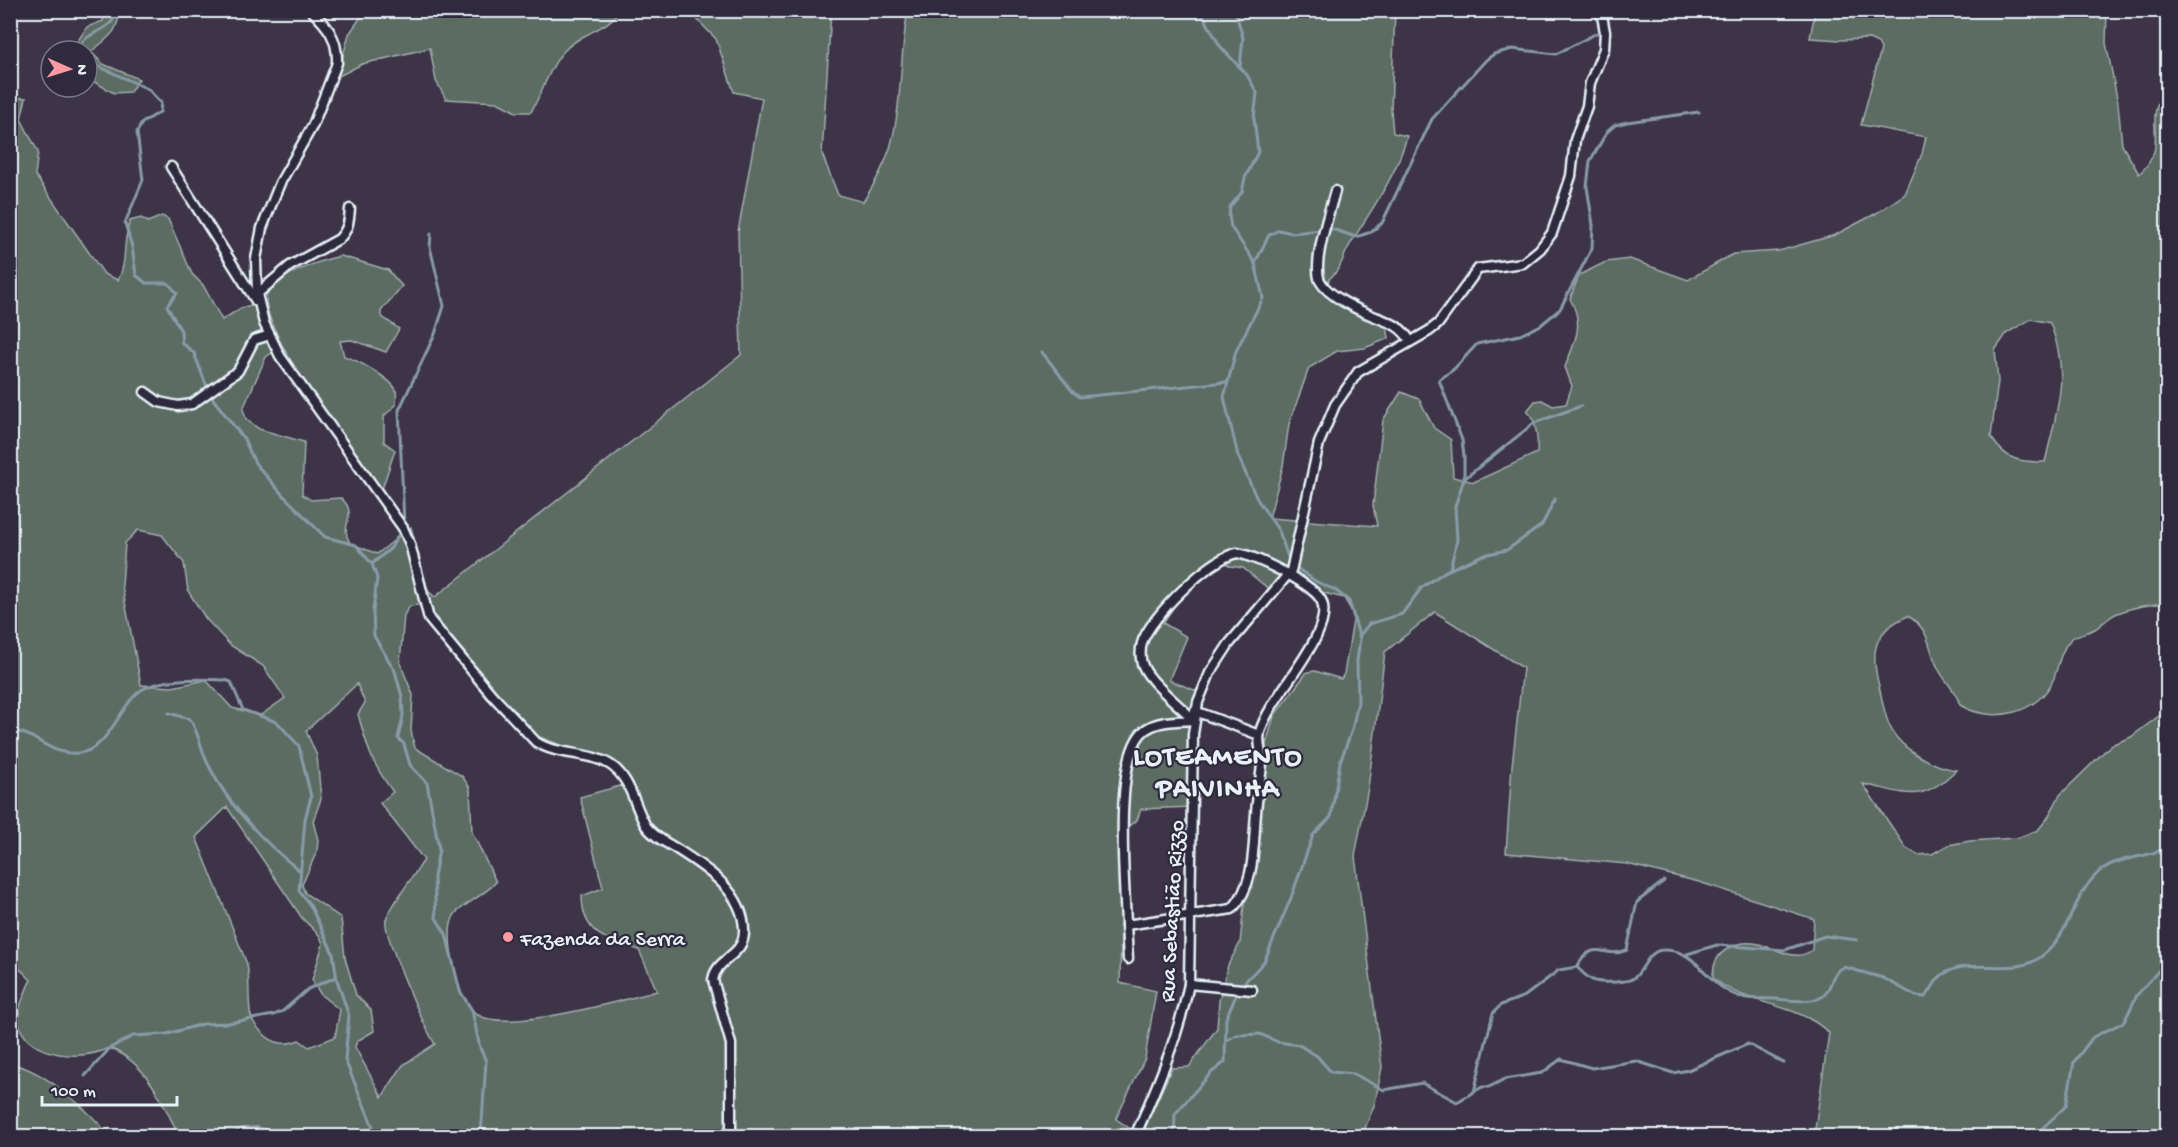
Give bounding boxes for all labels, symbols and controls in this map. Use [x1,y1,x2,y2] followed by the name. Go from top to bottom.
[39,39,99,99] north arrow
[71,64,90,76] text: N
[1133,742,1303,807] district label: LOTEAMENTO PAIVINHA
[1156,819,1192,1003] street label: Rua Sebastião Rizzo
[519,928,686,954] place label: Fazenda da Serra
[501,930,515,944] marker: Fazenda da Serra
[42,1069,177,1107] scale bar
[50,1082,96,1103] text: 100 m

